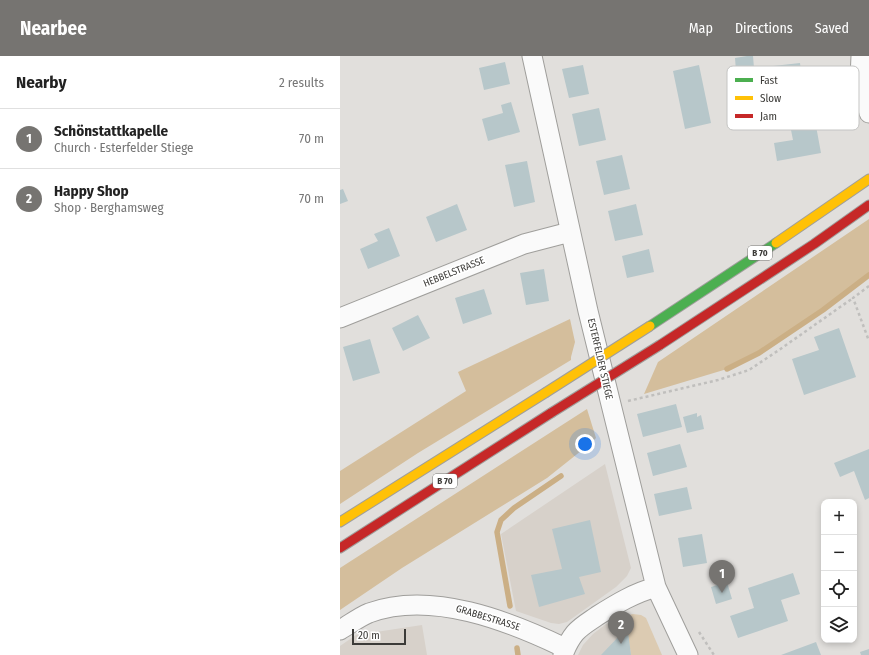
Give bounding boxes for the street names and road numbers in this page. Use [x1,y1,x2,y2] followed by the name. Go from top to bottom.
[748,246,772,260] road number: B 70
[422,254,487,290] street label: HEBBELSTRASSE
[585,317,615,401] street label: ESTERFELDER STIEGE
[433,474,457,488] road number: B 70
[454,603,522,634] street label: GRABBESTRASSE

